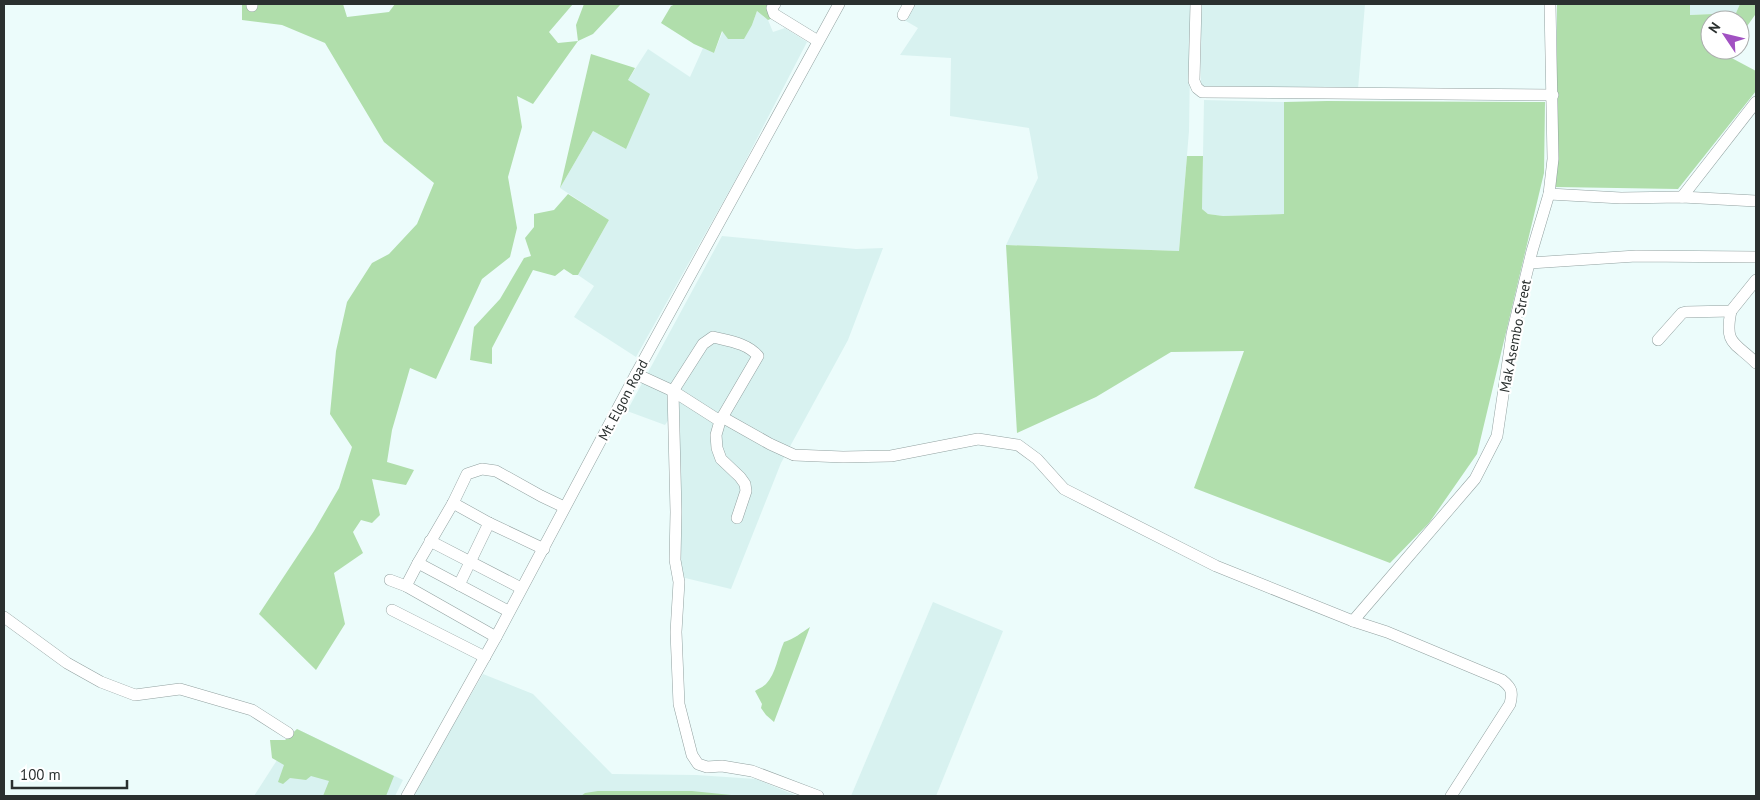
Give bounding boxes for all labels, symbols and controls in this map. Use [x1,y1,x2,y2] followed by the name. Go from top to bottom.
[1700,10,1750,60] north arrow
[1704,19,1724,36] text: N
[1495,278,1535,394] street label: Mak Asembo Street
[594,356,652,444] street label: Mt. Elgon Road
[12,758,128,790] scale bar
[20,765,61,784] text: 100 m

